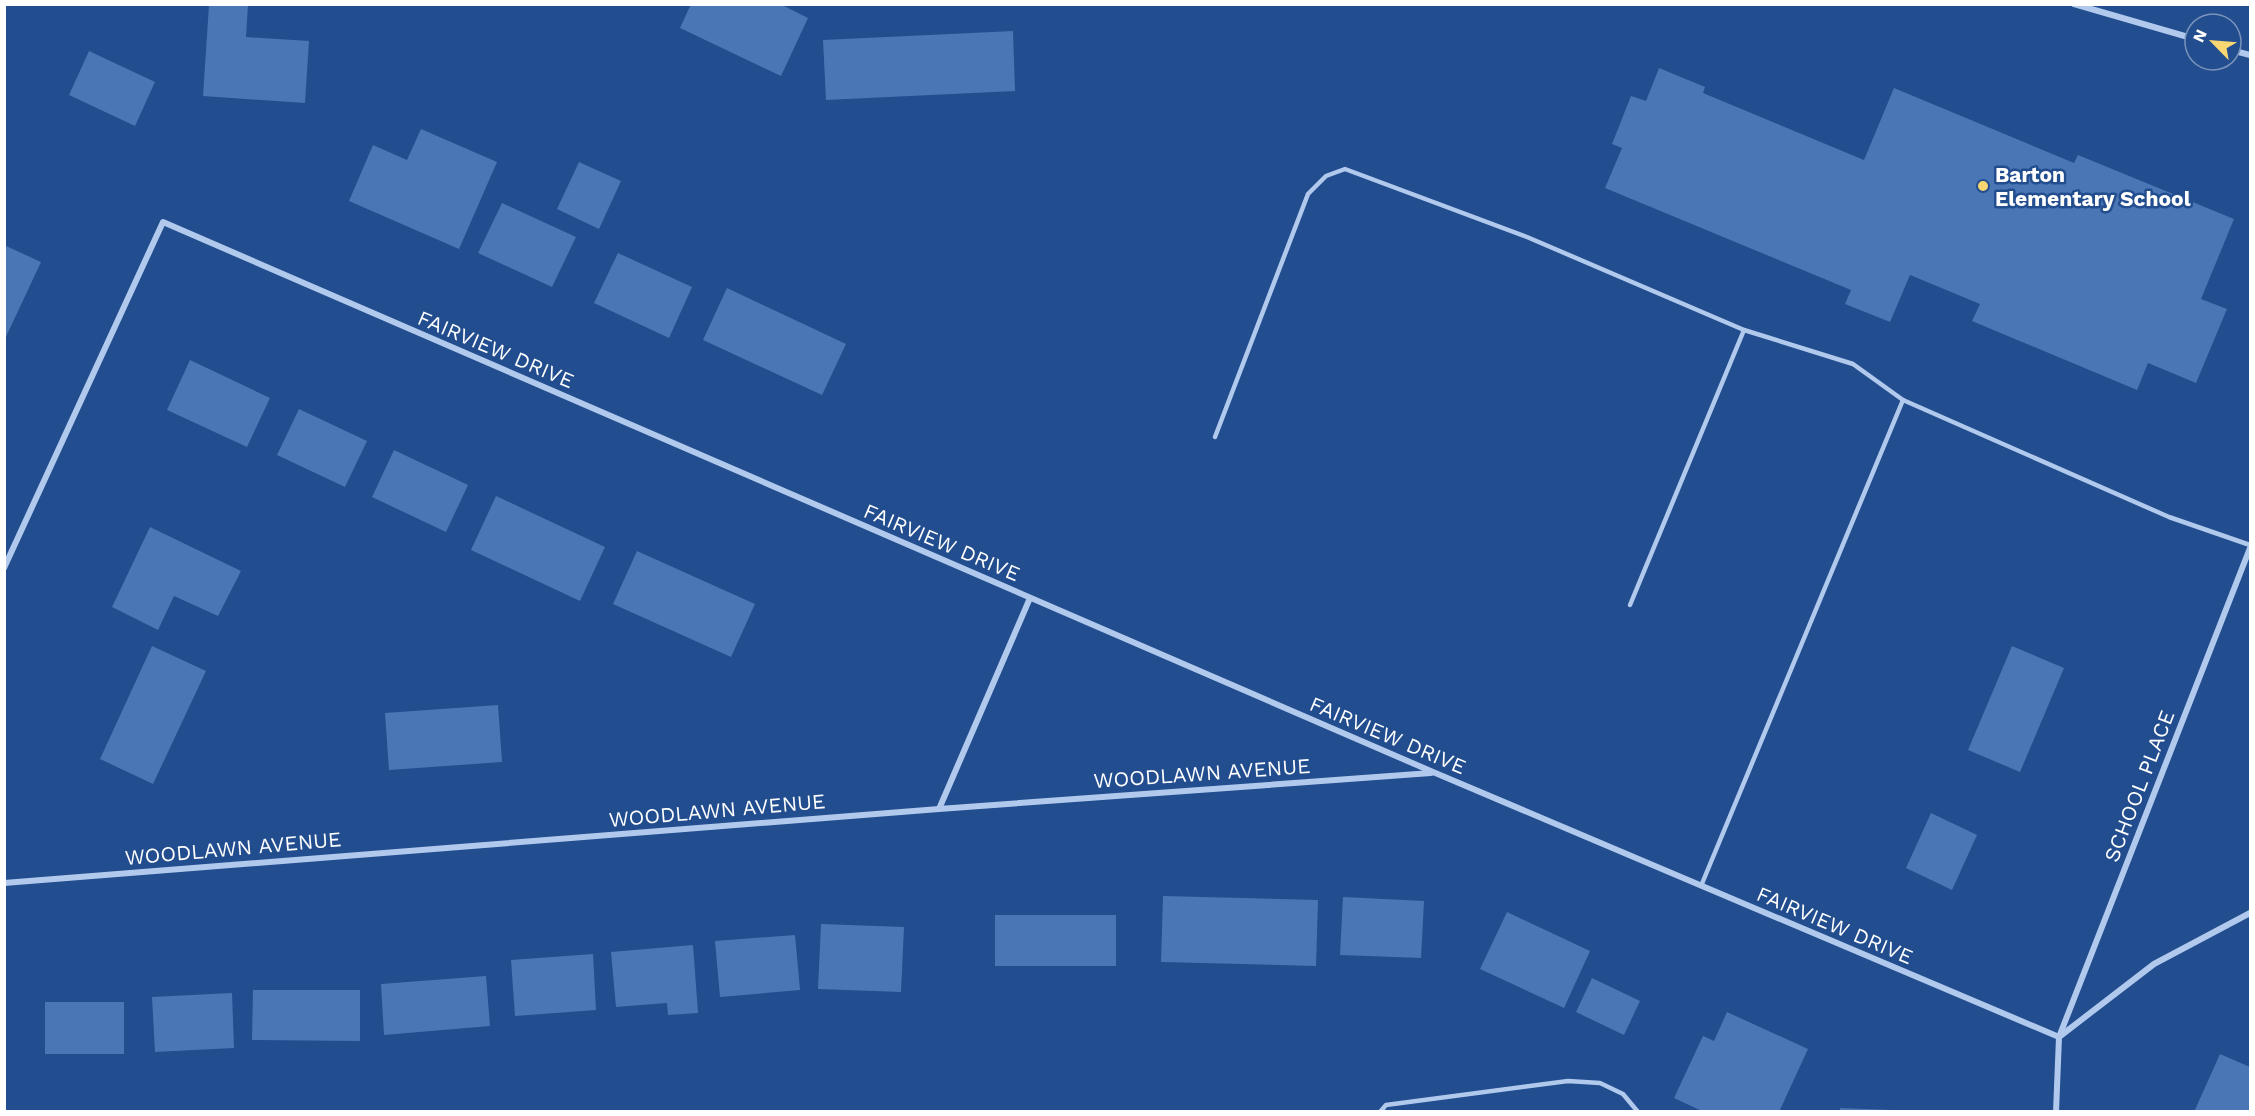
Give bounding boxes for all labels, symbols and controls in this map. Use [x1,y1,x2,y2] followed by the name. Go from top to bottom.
[2183,12,2243,72] north arrow
[2189,26,2211,45] text: N
[1995,162,2191,211] place label: Barton Elementary School
[1976,179,1990,193] marker: Barton Elementary School
[414,305,578,393] street label: FAIRVIEW DRIVE
[860,498,1024,586] street label: FAIRVIEW DRIVE
[1306,691,1470,779] street label: FAIRVIEW DRIVE
[2099,707,2179,865] street label: SCHOOL PLACE
[1093,753,1311,793] street label: WOODLAWN AVENUE
[608,788,826,832] street label: WOODLAWN AVENUE
[124,826,342,870] street label: WOODLAWN AVENUE
[1753,881,1917,969] street label: FAIRVIEW DRIVE

